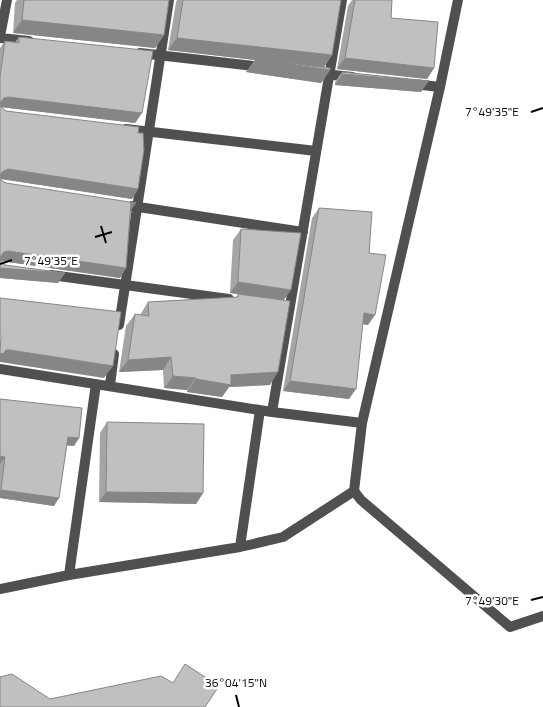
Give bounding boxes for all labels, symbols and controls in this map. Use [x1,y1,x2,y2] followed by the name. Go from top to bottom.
[465,102,519,121] text: 7°49'35"E
[24,251,78,270] text: 7°49'35"E
[465,591,519,610] text: 7°49'30"E
[205,673,267,692] text: 36°04'15"N

